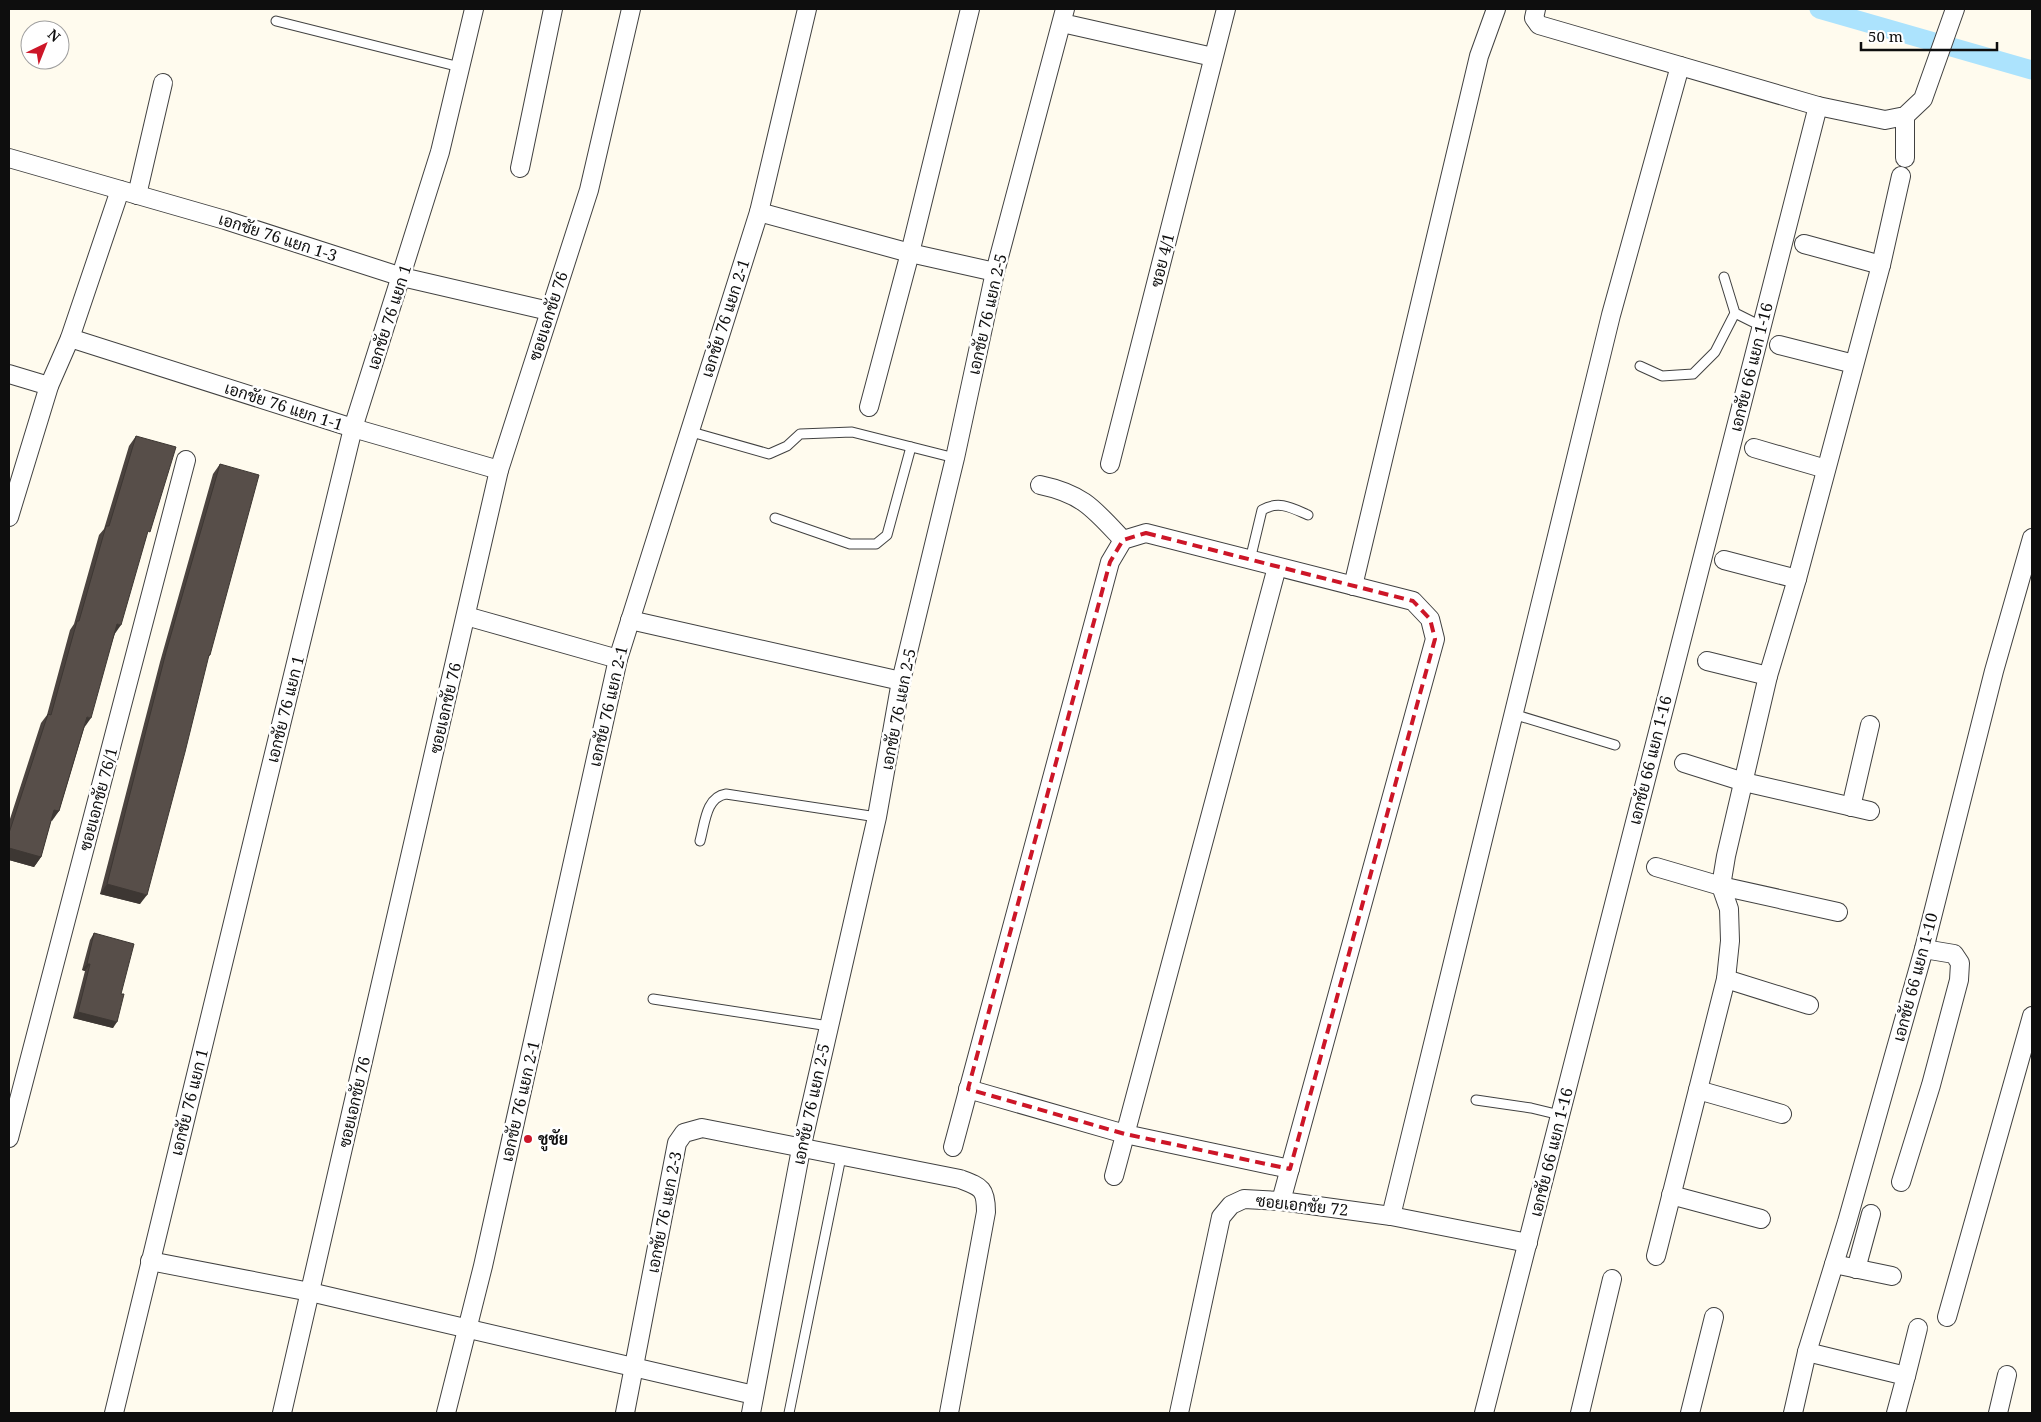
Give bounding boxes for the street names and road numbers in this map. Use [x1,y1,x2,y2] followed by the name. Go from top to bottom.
[216,207,340,267] street label: เอกชัย 76 แยก 1-3
[1145,231,1179,289] street label: ซอย 4/1
[962,251,1012,377] street label: เอกชัย 76 แยก 2-5
[695,256,755,380] street label: เอกชัย 76 แยก 2-1
[362,262,416,372] street label: เอกชัย 76 แยก 1
[523,268,573,364] street label: ซอยเอกชัย 76
[1724,300,1778,434] street label: เอกชัย 66 แยก 1-16
[222,376,346,436] street label: เอกชัย 76 แยก 1-1
[583,643,633,769] street label: เอกชัย 76 แยก 2-1
[875,646,921,772] street label: เอกชัย 76 แยก 2-5
[261,653,309,765] street label: เอกชัย 76 แยก 1
[424,660,466,756] street label: ซอยเอกชัย 76
[1623,693,1677,827] street label: เอกชัย 66 แยก 1-16
[74,745,122,853] street label: ซอยเอกชัย 76/1
[1887,910,1943,1044] street label: เอกชัย 66 แยก 1-10
[495,1038,545,1164] street label: เอกชัย 76 แยก 2-1
[787,1041,835,1167] street label: เอกชัย 76 แยก 2-5
[165,1046,213,1158] street label: เอกชัย 76 แยก 1
[333,1054,375,1150] street label: ซอยเอกชัย 76
[1524,1085,1578,1219] street label: เอกชัย 66 แยก 1-16
[641,1149,687,1275] street label: เอกชัย 76 แยก 2-3
[1255,1189,1349,1221] street label: ซอยเอกชัย 72

